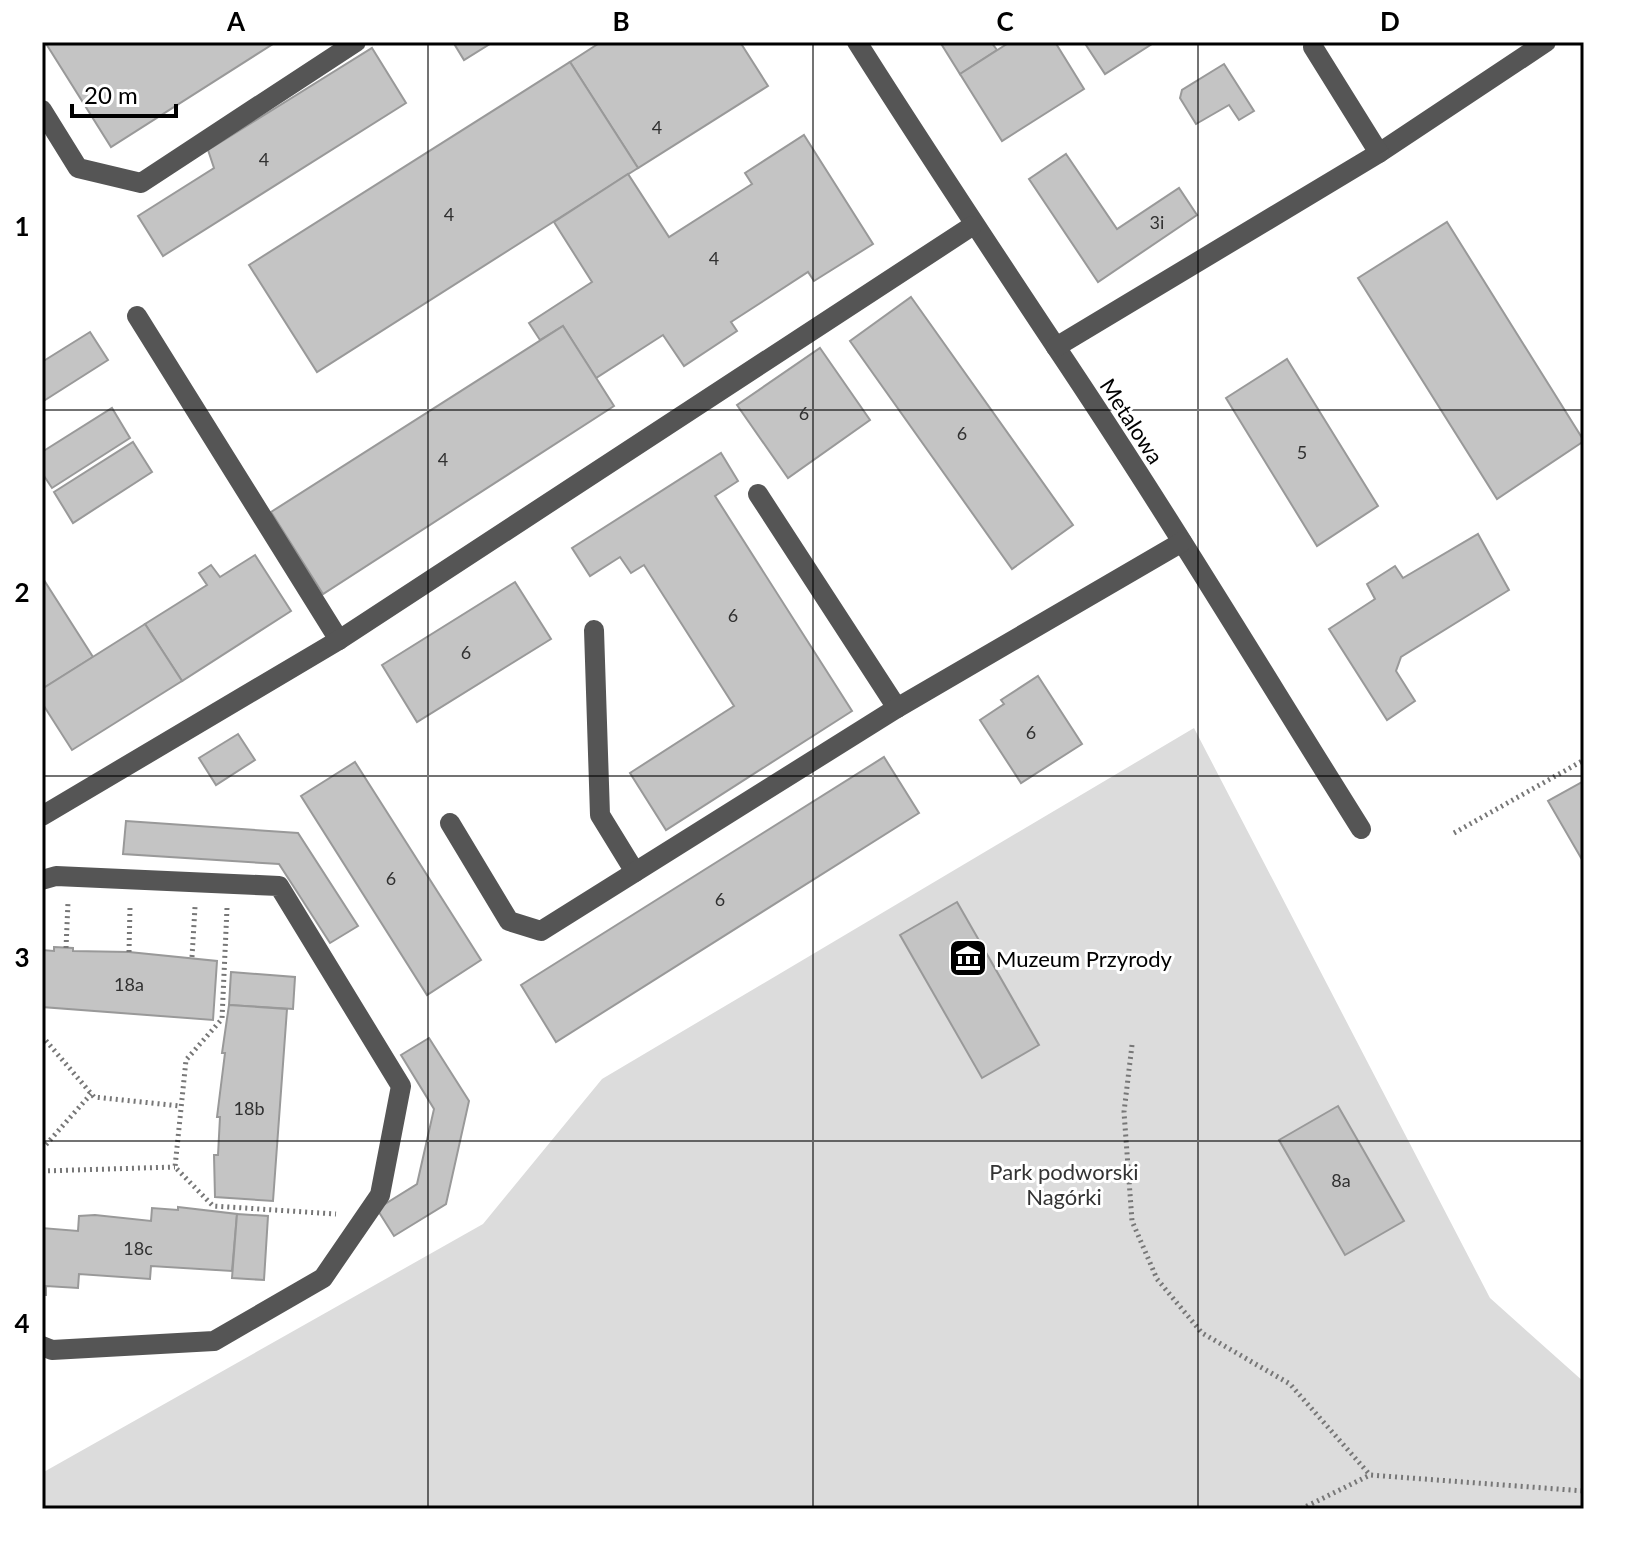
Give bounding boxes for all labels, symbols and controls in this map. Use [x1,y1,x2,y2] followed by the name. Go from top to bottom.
[226,5,246,37] text: A
[612,5,630,37] text: B
[996,5,1014,37] text: C
[1380,5,1400,37] text: D
[72,68,176,118] scale bar
[84,80,138,109] text: 20 m
[652,116,662,138] house number: 4
[259,148,269,170] house number: 4
[444,203,454,225] house number: 4
[14,210,30,242] text: 1
[1150,211,1164,233] house number: 3i
[709,247,719,269] house number: 4
[1095,373,1169,469] street label: Metalowa
[799,402,809,424] house number: 6
[957,422,967,444] house number: 6
[1297,441,1307,463] house number: 5
[438,448,448,470] house number: 4
[14,576,30,608] text: 2
[728,604,738,626] house number: 6
[461,641,471,663] house number: 6
[1026,721,1036,743] house number: 6
[386,867,396,889] house number: 6
[715,888,725,910] house number: 6
[947,937,989,979] museum icon: Muzeum Przyrody
[14,941,30,973] text: 3
[996,945,1172,972] place label: Muzeum Przyrody
[114,973,144,995] house number: 18a
[234,1097,264,1119] house number: 18b
[989,1158,1139,1210] park label: Park podworski Nagórki
[1331,1169,1351,1191] house number: 8a
[123,1237,153,1259] house number: 18c
[14,1307,30,1339] text: 4

